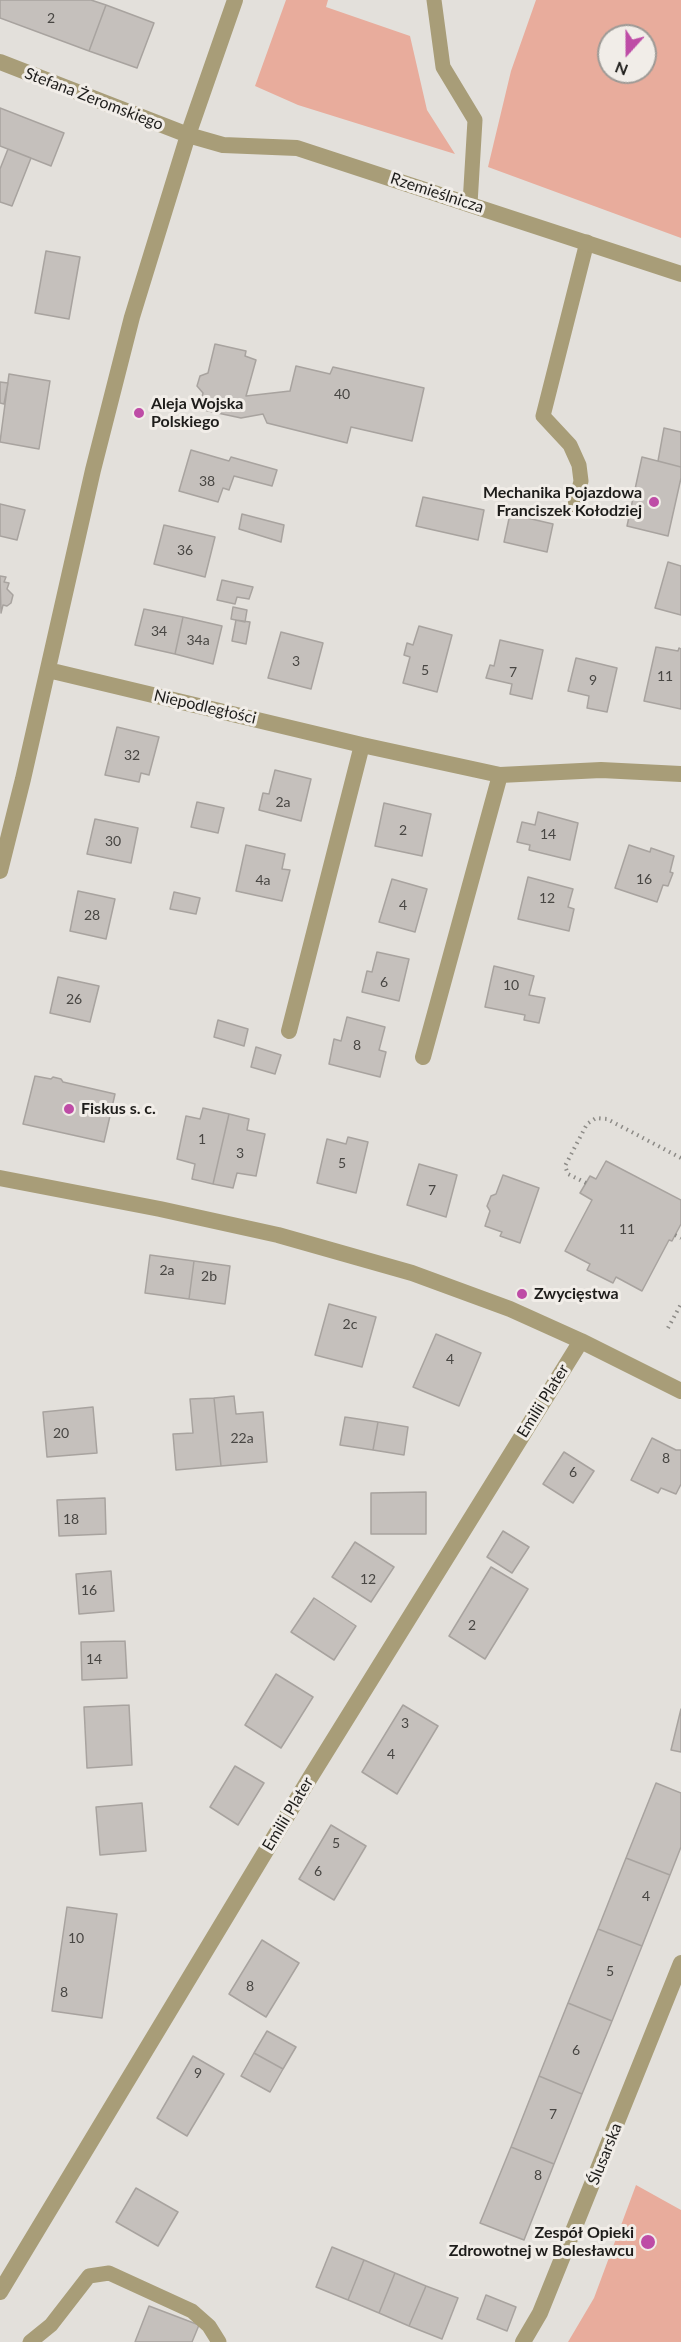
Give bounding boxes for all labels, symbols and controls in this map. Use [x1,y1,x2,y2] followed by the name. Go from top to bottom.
[47,10,55,26] house number: 2
[597,24,657,84] north arrow
[612,58,630,80] text: N
[22,64,166,134] street label: Stefana Żeromskiego
[388,169,486,217] street label: Rzemieślnicza
[334,386,350,402] house number: 40
[151,394,243,432] place label: Aleja Wojska Polskiego
[132,406,146,420] marker: Aleja Wojska Polskiego
[199,473,215,489] house number: 38
[483,483,642,521] place label: Mechanika Pojazdowa Franciszek Kołodziej
[647,495,661,509] marker: Mechanika Pojazdowa Franciszek Kołodziej
[177,542,193,558] house number: 36
[151,623,167,639] house number: 34
[186,632,210,648] house number: 34a
[292,653,300,669] house number: 3
[421,662,429,678] house number: 5
[509,664,517,680] house number: 7
[657,668,673,684] house number: 11
[589,672,597,688] house number: 9
[152,686,258,728] street label: Niepodległości
[124,747,140,763] house number: 32
[275,794,291,810] house number: 2a
[399,822,407,838] house number: 2
[540,826,556,842] house number: 14
[105,833,121,849] house number: 30
[636,871,652,887] house number: 16
[255,872,271,888] house number: 4a
[539,890,555,906] house number: 12
[399,897,407,913] house number: 4
[84,907,100,923] house number: 28
[380,974,388,990] house number: 6
[503,977,519,993] house number: 10
[66,991,82,1007] house number: 26
[353,1037,361,1053] house number: 8
[81,1099,156,1119] place label: Fiskus s. c.
[62,1102,76,1116] marker: Fiskus s. c.
[198,1131,206,1147] house number: 1
[236,1145,244,1161] house number: 3
[338,1155,346,1171] house number: 5
[428,1182,436,1198] house number: 7
[619,1221,635,1237] house number: 11
[159,1262,175,1278] house number: 2a
[201,1268,217,1284] house number: 2b
[534,1284,619,1304] place label: Zwycięstwa
[515,1287,529,1301] marker: Zwycięstwa
[343,1316,357,1332] house number: 2c
[446,1351,454,1367] house number: 4
[513,1361,573,1441] street label: Emilii Plater
[53,1425,69,1441] house number: 20
[230,1430,254,1446] house number: 22a
[662,1450,670,1466] house number: 8
[569,1464,577,1480] house number: 6
[63,1511,79,1527] house number: 18
[360,1571,376,1587] house number: 12
[81,1582,97,1598] house number: 16
[468,1617,476,1633] house number: 2
[86,1651,102,1667] house number: 14
[401,1715,409,1731] house number: 3
[387,1746,395,1762] house number: 4
[258,1774,318,1854] street label: Emilii Plater
[332,1835,340,1851] house number: 5
[314,1863,322,1879] house number: 6
[642,1888,650,1904] house number: 4
[68,1930,84,1946] house number: 10
[606,1963,614,1979] house number: 5
[246,1978,254,1994] house number: 8
[60,1984,68,2000] house number: 8
[572,2042,580,2058] house number: 6
[194,2065,202,2081] house number: 9
[549,2106,557,2122] house number: 7
[584,2120,626,2188] street label: Ślusarska
[534,2167,542,2183] house number: 8
[449,2223,634,2261] place label: Zespół Opieki Zdrowotnej w Bolesławcu
[639,2233,657,2251] marker: Zespół Opieki Zdrowotnej w Bolesławcu

